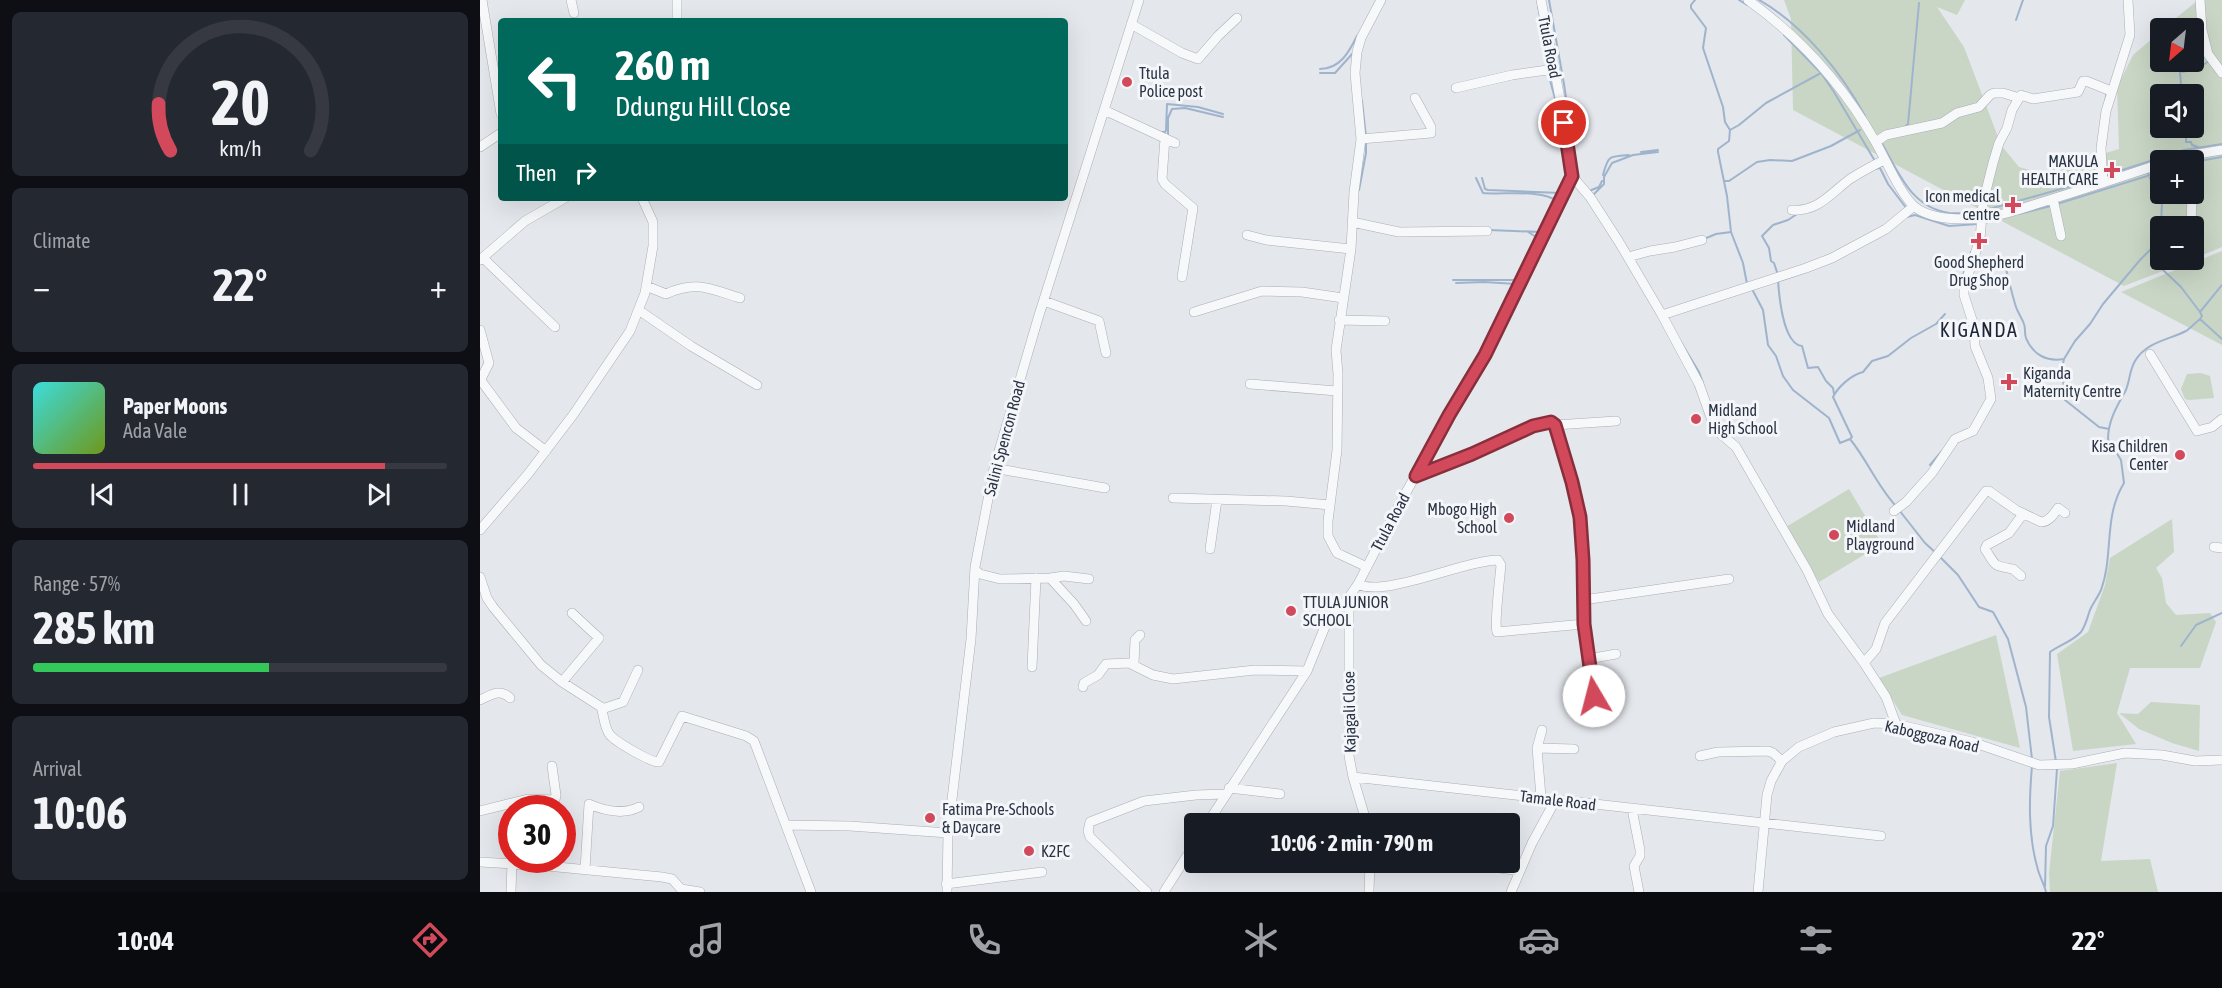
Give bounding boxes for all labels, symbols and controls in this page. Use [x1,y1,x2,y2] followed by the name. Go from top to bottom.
[1535,14,1565,80] street label: Ttula Road
[2150,18,2204,72] north arrow
[2150,18,2204,270] map controls
[615,41,710,89] text: 260 m
[516,42,594,120] icon: left
[1139,64,1203,101] place label: Ttula Police post
[211,67,269,138] text: 20
[1120,75,1134,89] marker: Ttula Police post
[2150,84,2204,138] button: sound
[615,91,791,122] text: Ddungu Hill Close
[1538,97,1589,148] pin
[1547,106,1580,139] icon: arrive
[219,136,261,161] text: km/h
[2150,150,2204,204] button: +
[2021,152,2098,188] place label: MAKULA HEALTH CARE
[569,156,602,189] icon: right
[516,160,557,186] text: Then
[2103,161,2121,179] marker: MAKULA HEALTH CARE
[1925,187,2001,223] place label: Icon medical centre
[2004,196,2022,214] marker: Icon medical centre
[2150,216,2204,270] button: −
[33,229,90,252] text: Climate
[1970,232,1988,250] marker: Good Shepherd Drug Shop
[1934,253,2024,290] place label: Good Shepherd Drug Shop
[213,259,267,311] text: 22°
[33,267,50,305] text: −
[430,267,447,305] text: +
[1940,318,2018,341] district label: KIGANDA
[2023,364,2121,401] place label: Kiganda Maternity Centre
[2000,373,2018,391] marker: Kiganda Maternity Centre
[980,378,1029,498] street label: Salini Spencon Road
[123,393,227,419] text: Paper Moons
[1708,401,1778,438] place label: Midland High School
[1689,412,1703,426] marker: Midland High School
[123,419,187,442] text: Ada Vale
[2091,437,2168,473] place label: Kisa Children Center
[2173,448,2187,462] marker: Kisa Children Center
[86,478,119,511] icon: previous
[224,478,257,511] icon: pause
[362,478,395,511] icon: next
[1367,490,1413,554] street label: Ttula Road
[1427,500,1498,536] place label: Mbogo High School
[1502,511,1516,525] marker: Mbogo High School
[1846,517,1914,554] place label: Midland Playground
[1827,528,1841,542] marker: Midland Playground
[33,572,120,595] text: Range · 57%
[1303,593,1388,629] place label: TTULA JUNIOR SCHOOL
[33,602,155,654] text: 285 km
[1284,604,1298,618] marker: TTULA JUNIOR SCHOOL
[1562,664,1626,728] position arrow
[1339,671,1360,753] street label: Kajagali Close
[1883,716,1981,757] street label: Kaboggoza Road
[33,757,82,780] text: Arrival
[1519,786,1597,814] street label: Tamale Road
[33,787,127,839] text: 10:06
[498,795,576,873] speed limit sign: 30
[942,800,1055,837] place label: Fatima Pre-Schools & Daycare
[923,811,937,825] marker: Fatima Pre-Schools & Daycare
[1271,830,1433,856] text: 10:06 · 2 min · 790 m
[1041,842,1070,860] place label: K2FC
[1022,844,1036,858] marker: K2FC
[409,919,451,961] icon: directions
[686,919,728,961] icon: music
[963,919,1005,961] icon: phone
[1240,919,1282,961] icon: climate
[1518,919,1560,961] icon: car
[1795,919,1837,961] icon: filters
[118,925,174,956] text: 10:04
[2072,925,2104,956] text: 22°

